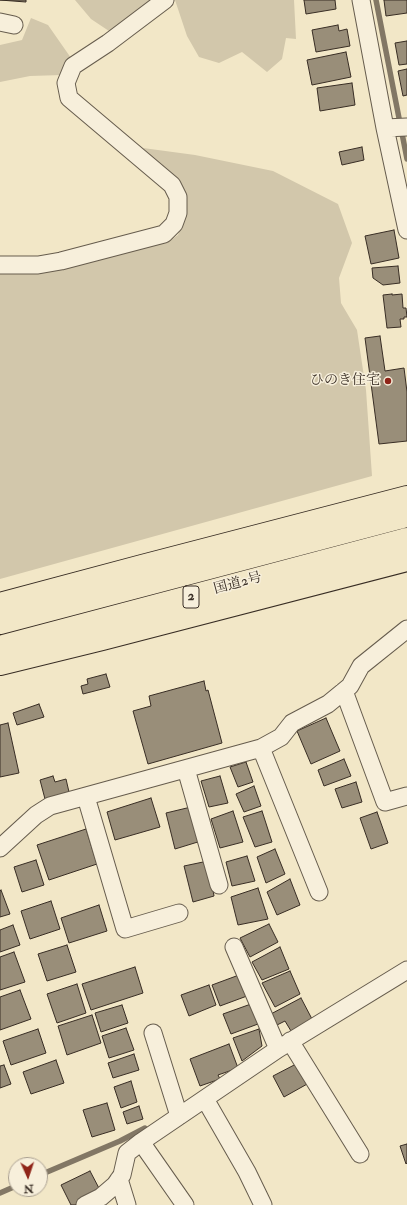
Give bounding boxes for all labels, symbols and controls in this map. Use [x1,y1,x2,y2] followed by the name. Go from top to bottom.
[310,373,380,389] place label: ひのき住宅
[383,376,393,386] marker: ひのき住宅
[212,570,264,598] street label: 国道2号
[183,586,199,608] road number: 2
[8,1157,48,1197] north arrow
[23,1182,34,1195] text: N

